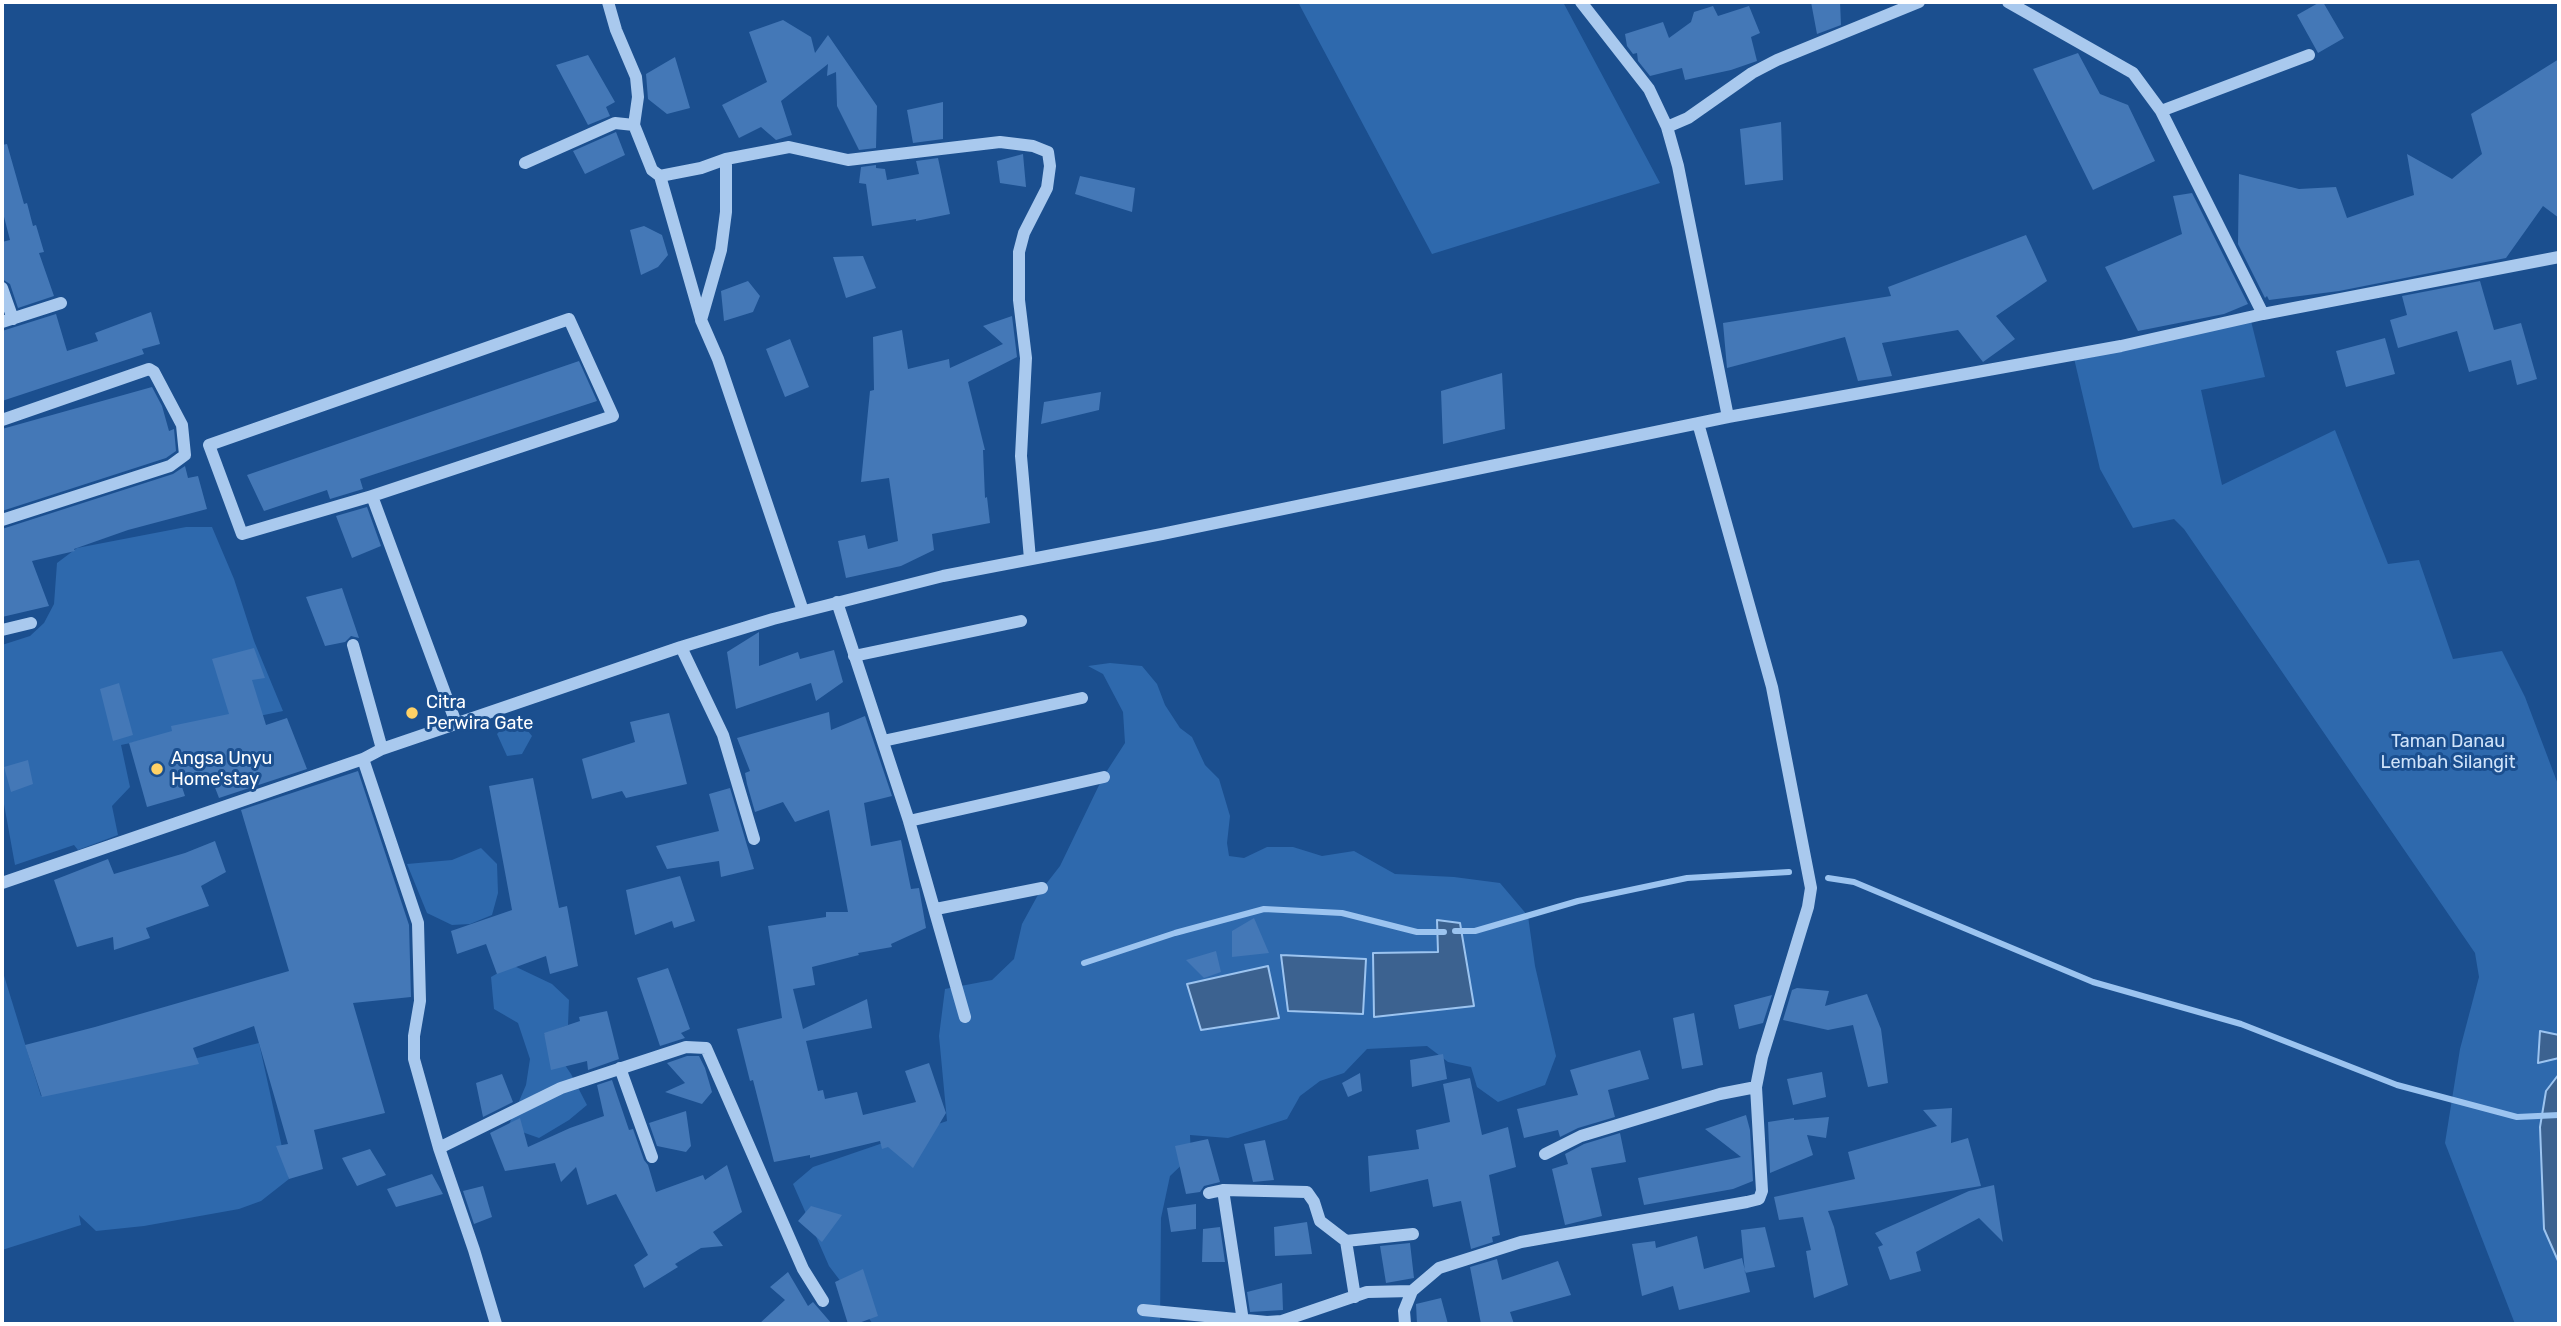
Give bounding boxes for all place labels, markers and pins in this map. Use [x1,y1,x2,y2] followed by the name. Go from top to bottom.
[426,692,533,734] place label: Citra Perwira Gate
[404,705,420,721] marker: Citra Perwira Gate
[171,748,272,790] place label: Angsa Unyu Home'stay
[149,761,165,777] marker: Angsa Unyu Home'stay

